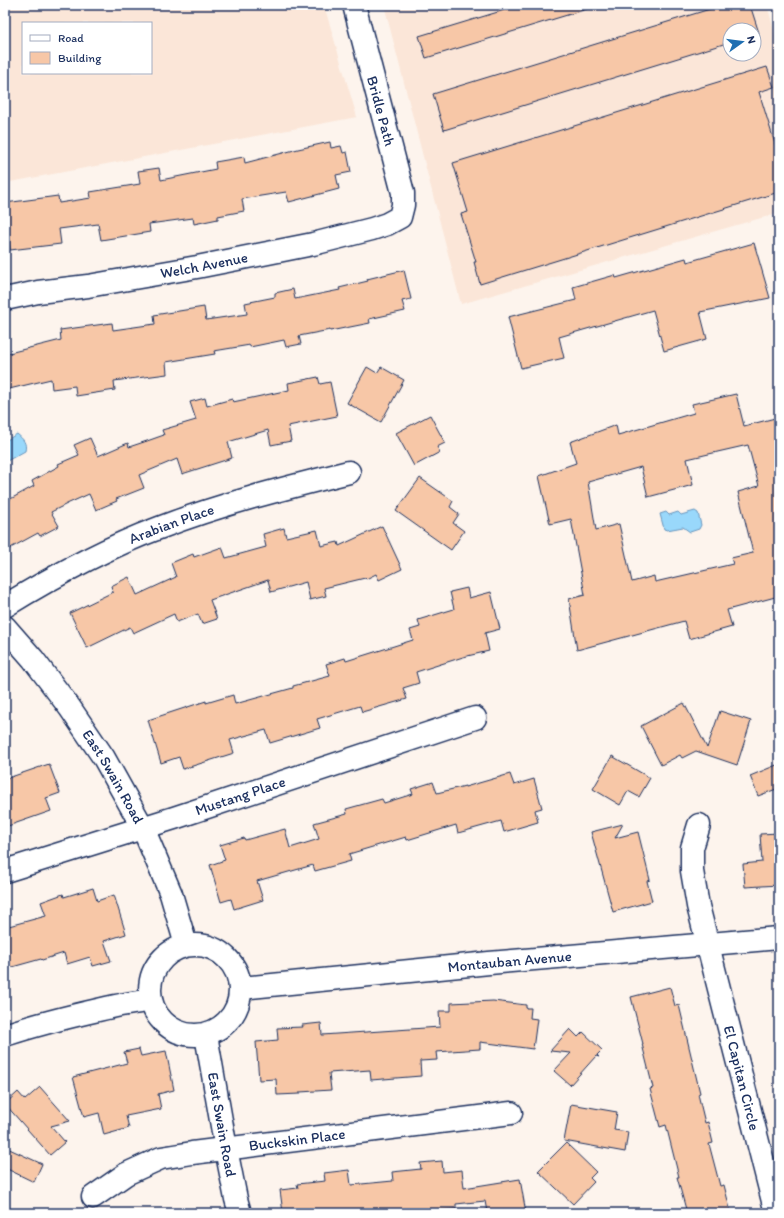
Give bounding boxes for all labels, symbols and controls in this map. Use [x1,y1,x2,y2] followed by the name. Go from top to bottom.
[22,22,152,74] legend
[722,22,762,62] north arrow
[58,31,84,45] text: Road
[744,35,758,45] text: N
[58,51,102,65] text: Building
[363,74,399,148] street label: Bridle Path
[159,248,249,282] street label: Welch Avenue
[126,500,216,548] street label: Arabian Place
[78,726,148,827] street label: East Swain Road
[193,773,288,819] street label: Mustang Place
[447,947,573,976] street label: Montauban Avenue
[720,1024,764,1132] street label: El Capitan Circle
[204,1071,240,1178] street label: East Swain Road
[248,1125,346,1155] street label: Buckskin Place

